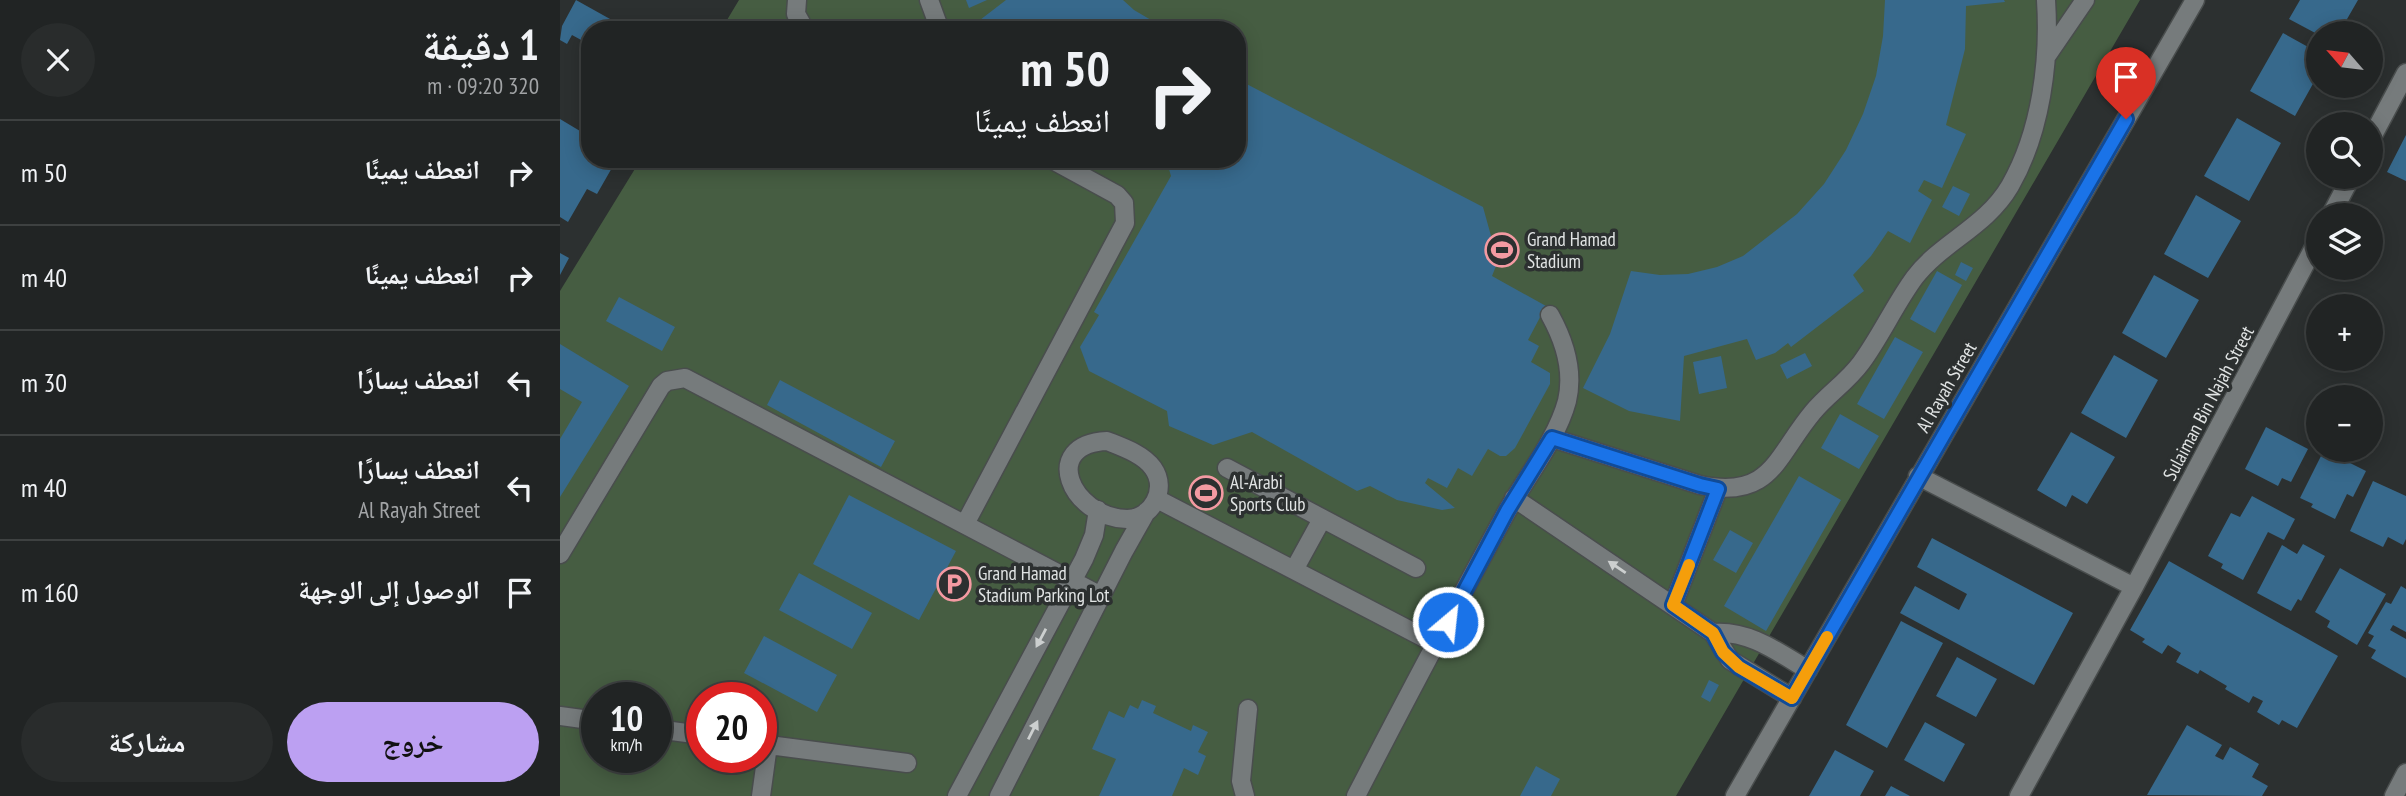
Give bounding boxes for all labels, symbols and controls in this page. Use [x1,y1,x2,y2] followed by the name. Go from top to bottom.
[422,17,539,72] text: 1 دقيقة
[2306,21,2384,98] north arrow
[2306,21,2383,462] map controls
[21,23,95,97] button: close
[1021,36,1110,100] text: 50 m
[2096,47,2156,119] pin
[1134,49,1225,140] icon: right
[2107,58,2145,96] icon: arrive
[427,71,539,100] text: 320 m · 09:20
[974,99,1110,141] text: انعطف يمينًا
[2306,112,2383,189] button: search
[364,153,480,186] text: انعطف يمينًا
[501,154,539,192] icon: right
[21,156,67,189] text: 50 m
[2306,203,2383,280] button: layers
[1527,227,1616,273] place label: Grand Hamad Stadium
[1483,231,1521,269] sports icon: Grand Hamad Stadium
[364,258,480,291] text: انعطف يمينًا
[501,259,539,297] icon: right
[21,261,67,294] text: 40 m
[2306,294,2383,371] button: +
[2157,321,2259,484] street label: Sulaiman Bin Najah Street
[1910,337,1982,437] street label: Al Rayah Street
[357,363,480,396] text: انعطف يسارًا
[501,364,539,402] icon: left
[21,366,67,399] text: 30 m
[2306,385,2383,462] button: −
[357,453,480,486] text: انعطف يسارًا
[501,469,539,507] icon: left
[1230,470,1306,516] place label: Al-Arabi Sports Club
[21,471,67,504] text: 40 m
[1187,474,1225,512] sports icon: Al-Arabi Sports Club
[358,495,480,524] text: Al Rayah Street
[978,561,1110,607] place label: Grand Hamad Stadium Parking Lot
[1607,561,1626,574] one-way arrow
[935,565,973,603] parking icon: Grand Hamad Stadium Parking Lot
[298,573,480,606] text: الوصول إلى الوجهة
[501,574,539,612] icon: arrive
[21,576,79,609] text: 160 m
[1411,585,1485,659] position arrow
[1035,629,1047,648] one-way arrow
[686,682,777,773] speed limit sign: 20
[610,695,643,741] text: 10
[21,702,273,782] button: مشاركة
[287,702,539,782] button: خروج
[1027,720,1038,740] one-way arrow
[611,733,642,756] text: km/h

